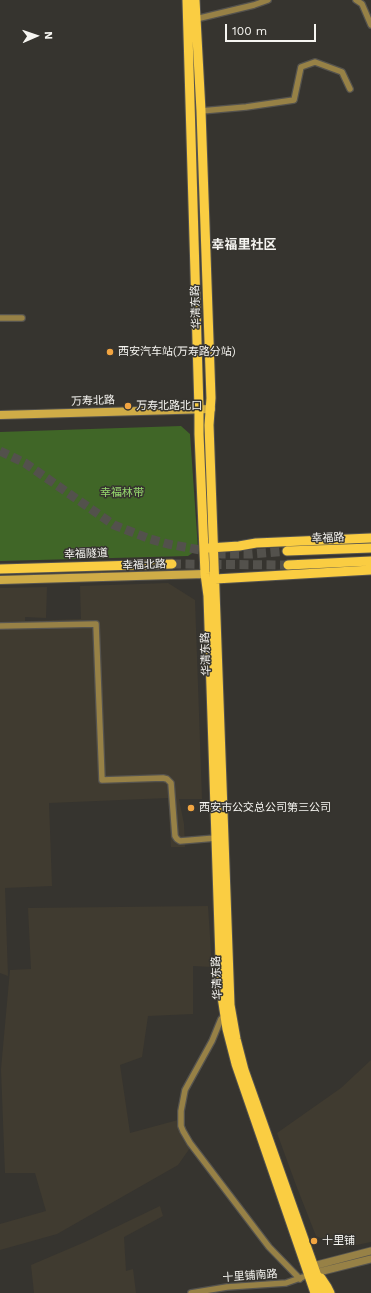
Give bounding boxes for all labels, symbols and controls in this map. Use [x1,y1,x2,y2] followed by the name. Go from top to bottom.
[16,16,56,56] north arrow
[227,16,318,42] scale bar
[232,24,267,38] text: 100 m
[42,31,55,40] text: N
[212,237,276,253] district label: 幸福里社区
[189,285,203,329] street label: 华清东路
[118,345,236,359] place label: 西安汽车站(万寿路分站)
[105,347,115,357] marker: 西安汽车站(万寿路分站)
[71,394,115,408] street label: 万寿北路
[136,399,202,413] place label: 万寿北路北口
[123,401,133,411] marker: 万寿北路北口
[100,486,144,500] park label: 幸福林带
[311,531,345,545] street label: 幸福路
[64,547,108,561] street label: 幸福隧道
[122,558,166,572] street label: 幸福北路
[199,632,213,676] street label: 华清东路
[199,801,331,815] place label: 西安市公交总公司第三公司
[186,803,196,813] marker: 西安市公交总公司第三公司
[209,956,225,1000] street label: 华清东路
[322,1234,355,1248] place label: 十里铺
[309,1236,319,1246] marker: 十里铺
[222,1267,278,1285] street label: 十里铺南路

